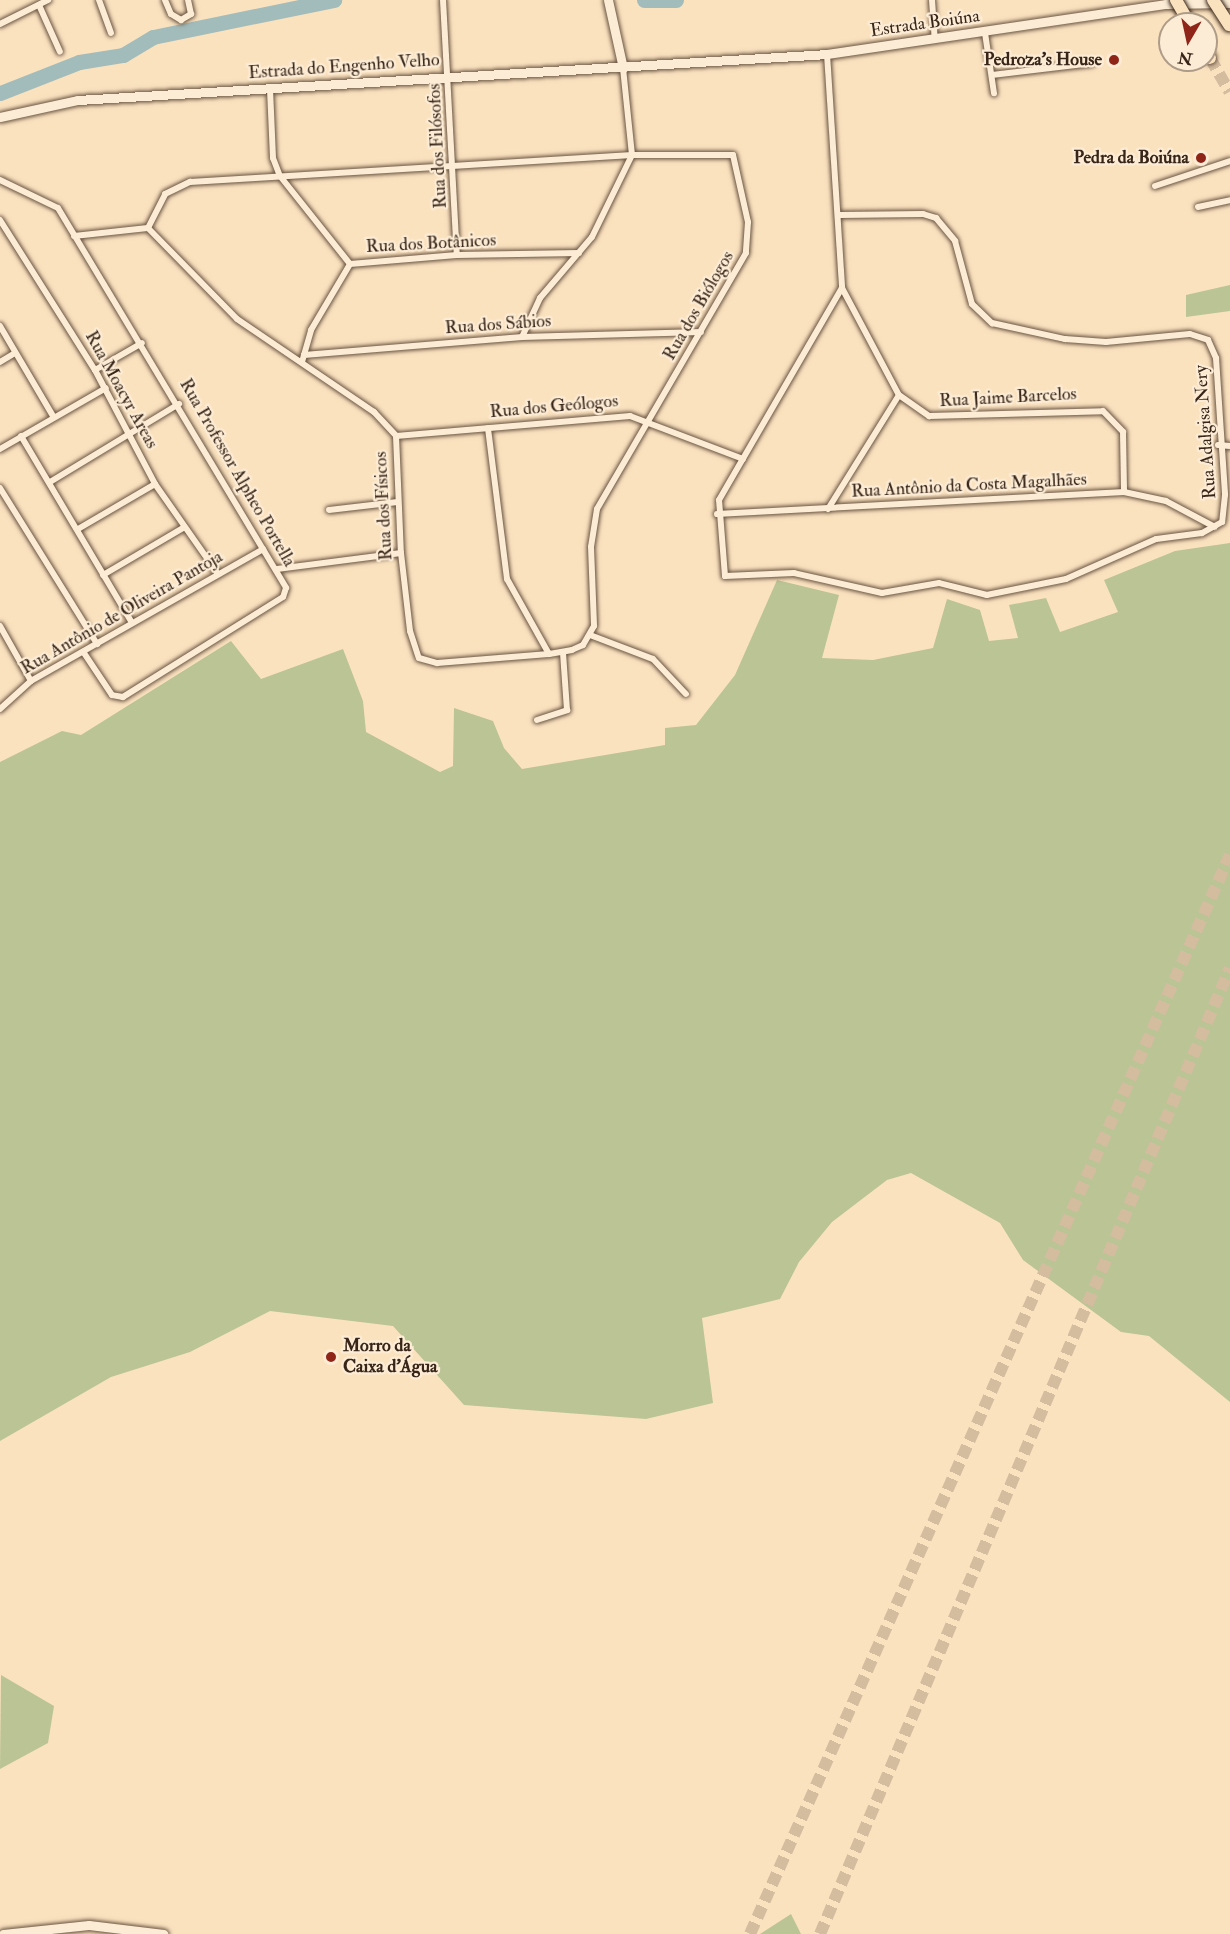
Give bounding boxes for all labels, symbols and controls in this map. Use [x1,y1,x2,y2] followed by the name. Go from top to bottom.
[869,6,981,42] street label: Estrada Boiúna
[1158,12,1218,72] north arrow
[1177,47,1194,69] text: N
[984,49,1102,71] place label: Pedroza's House
[248,50,440,84] street label: Estrada do Engenho Velho
[1107,53,1121,67] marker: Pedroza's House
[424,83,452,209] street label: Rua dos Filósofos
[1074,147,1189,169] place label: Pedra da Boiúna
[1194,151,1208,165] marker: Pedra da Boiúna
[365,230,497,258] street label: Rua dos Botânicos
[659,248,739,364] street label: Rua dos Biólogos
[444,311,552,339] street label: Rua dos Sábios
[80,327,162,453] street label: Rua Moacyr Areas
[1191,364,1221,500] street label: Rua Adalgisa Nery
[174,375,300,571] street label: Rua Professor Alpheo Portella
[939,384,1077,412] street label: Rua Jaime Barcelos
[489,391,619,423] street label: Rua dos Geólogos
[370,451,398,561] street label: Rua dos Físicos
[851,469,1087,503] street label: Rua Antônio da Costa Magalhães
[17,546,227,680] street label: Rua Antônio de Oliveira Pantoja
[343,1336,437,1378] place label: Morro da Caixa d'Água
[324,1350,338,1364] marker: Morro da Caixa d'Água

